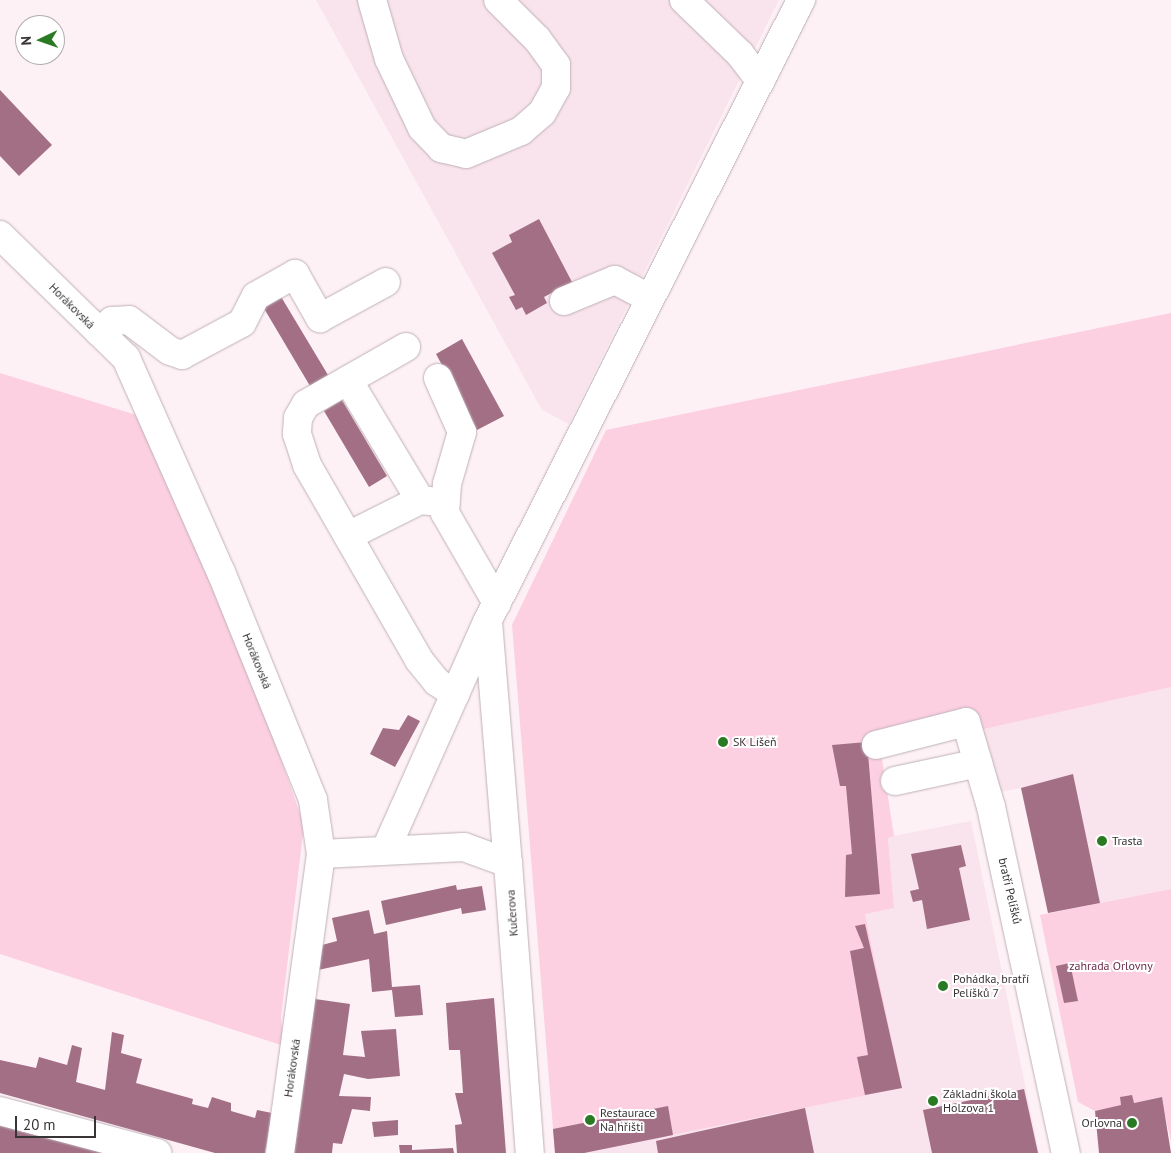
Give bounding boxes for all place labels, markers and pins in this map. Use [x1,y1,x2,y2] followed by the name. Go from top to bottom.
[733,735,777,749] place label: SK Líšeň
[717,736,729,748] marker: SK Líšeň
[1112,834,1143,848] place label: Trasta
[1096,835,1108,847] marker: Trasta
[953,972,1030,1000] place label: Pohádka, bratří Pelíšků 7
[937,980,949,992] marker: Pohádka, bratří Pelíšků 7
[943,1087,1017,1115] place label: Základní škola Holzova 1
[927,1095,939,1107] marker: Základní škola Holzova 1
[600,1106,655,1134] place label: Restaurace Na hřišti
[584,1114,596,1126] marker: Restaurace Na hřišti
[1082,1116,1122,1130] place label: Orlovna
[1126,1117,1138,1129] marker: Orlovna

